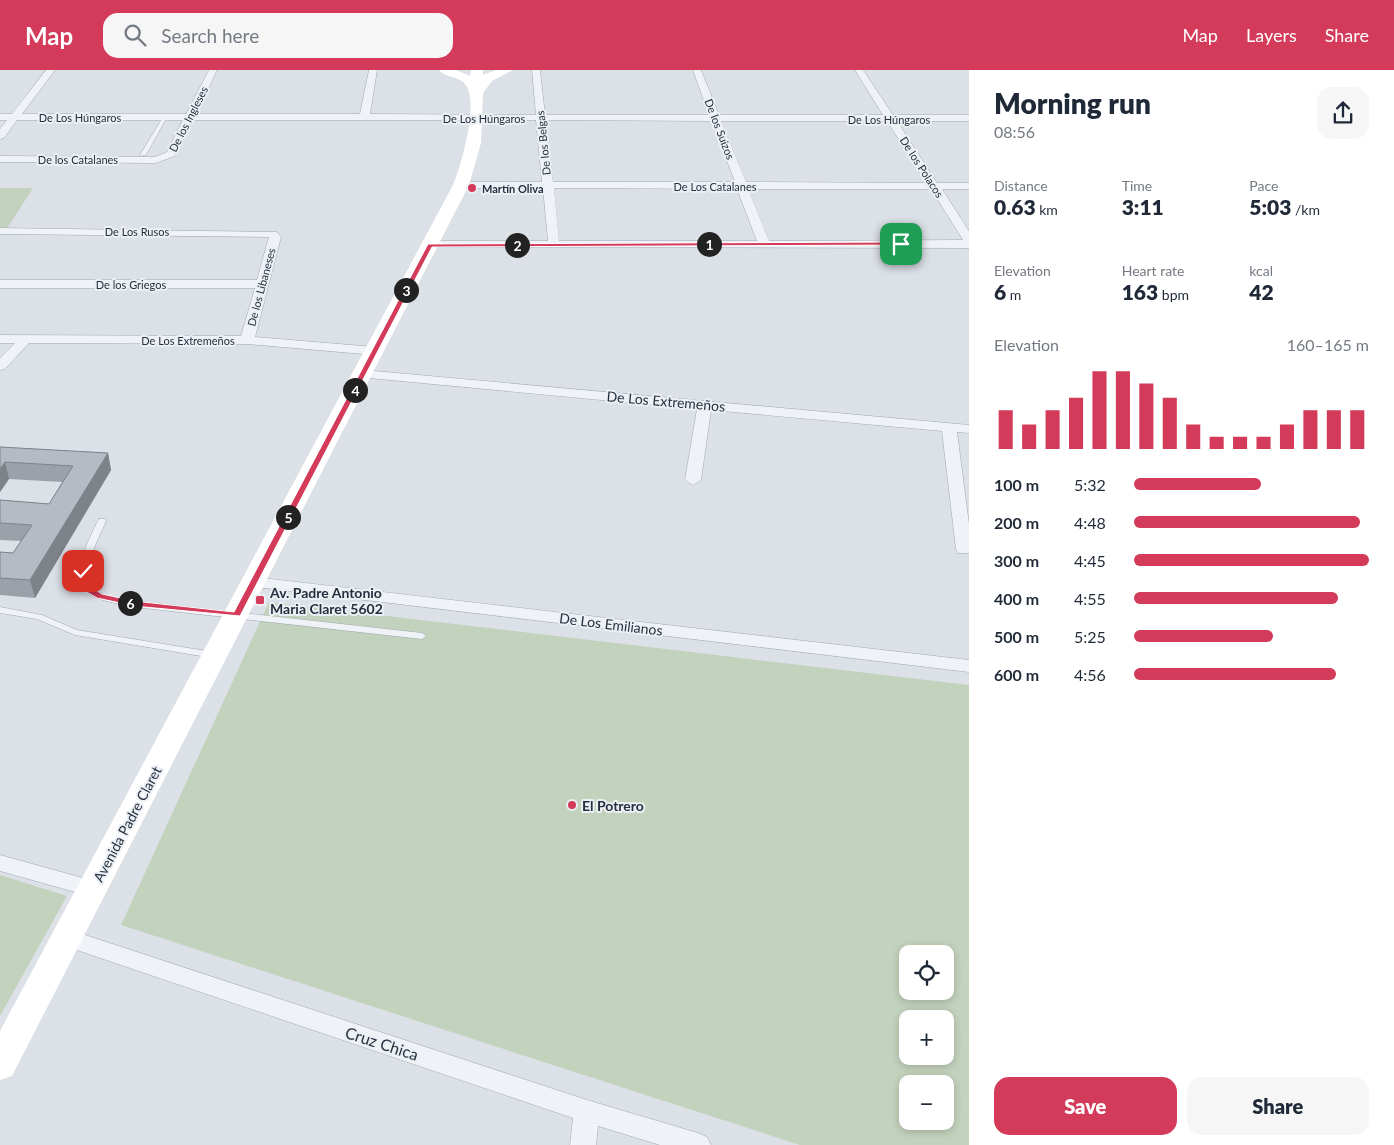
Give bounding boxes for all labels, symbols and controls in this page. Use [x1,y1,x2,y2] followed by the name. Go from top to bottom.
[103,13,453,58] search box
[25,21,73,50] text: Map
[121,21,149,49] icon: search
[161,24,259,47] text: Search here
[1182,24,1218,46] text: Map
[1246,24,1297,46] text: Layers
[1325,24,1369,46] text: Share
[166,84,210,154] street label: De los Ingleses
[994,86,1151,120] text: Morning run
[1317,87,1369,139] button: share
[702,97,738,161] street label: De los Suizos
[533,110,553,176] street label: De los Belgas
[39,111,121,124] street label: De Los Húngaros
[443,112,525,125] street label: De Los Húngaros
[848,113,930,126] street label: De Los Húngaros
[994,122,1035,141] text: 08:56
[897,134,947,200] street label: De los Polacos
[38,153,118,166] street label: De los Catalanes
[994,177,1048,194] text: Distance
[1122,177,1152,194] text: Time
[1249,177,1278,194] text: Pace
[674,180,757,193] street label: De Los Catalanes
[466,182,478,194] marker: Martín Oliva
[482,182,543,195] place label: Martín Oliva
[994,194,1036,219] text: 0.63
[1122,194,1164,219] text: 3:11
[1249,194,1291,219] text: 5:03
[1036,201,1058,218] text: km
[1291,201,1320,218] text: /km
[880,223,922,265] pin
[105,225,170,238] street label: De Los Rusos
[887,230,915,258] icon: arrive
[504,232,530,258] pin: 2
[696,232,722,256] pin: 1
[705,236,714,253] text: 1
[513,237,522,254] text: 2
[244,246,278,328] street label: De los Libaneses
[994,262,1051,279] text: Elevation
[1122,262,1184,279] text: Heart rate
[1249,262,1273,279] text: kcal
[96,278,166,291] street label: De los Griegos
[394,278,418,302] pin: 3
[994,279,1006,304] text: 6
[1122,279,1158,304] text: 163
[1249,279,1274,304] text: 42
[402,282,411,299] text: 3
[1006,286,1021,303] text: m
[1158,286,1189,303] text: bpm
[141,334,235,347] street label: De Los Extremeños
[994,335,1059,354] text: Elevation
[1287,335,1369,354] text: 160–165 m
[342,378,368,402] pin: 4
[351,382,360,399] text: 4
[606,387,726,415] street label: De Los Extremeños
[994,475,1039,494] text: 100 m
[1074,475,1106,494] text: 5:32
[276,504,300,530] pin: 5
[284,509,293,526] text: 5
[994,513,1039,532] text: 200 m
[1074,513,1106,532] text: 4:48
[62,550,104,592] pin
[994,551,1039,570] text: 300 m
[1074,551,1106,570] text: 4:45
[69,557,97,585] icon: check
[269,584,383,617] place label: Av. Padre Antonio Maria Claret 5602
[994,589,1039,608] text: 400 m
[1074,589,1106,608] text: 4:55
[118,590,142,616] pin: 6
[254,594,266,606] marker: Av. Padre Antonio Maria Claret 5602
[126,595,135,612] text: 6
[558,609,664,639] street label: De Los Emilianos
[994,627,1039,646] text: 500 m
[1074,627,1106,646] text: 5:25
[994,665,1039,684] text: 600 m
[1074,665,1106,684] text: 4:56
[89,763,165,885] street label: Avenida Padre Claret
[582,797,644,814] place label: El Potrero
[566,799,578,811] marker: El Potrero
[899,945,954,1130] map controls
[899,945,954,1000] button: locate
[899,1010,954,1065] button: +
[343,1022,421,1064] street label: Cruz Chica
[899,1075,954,1130] button: −
[994,1077,1177,1135] button: Save
[1187,1077,1369,1135] button: Share

